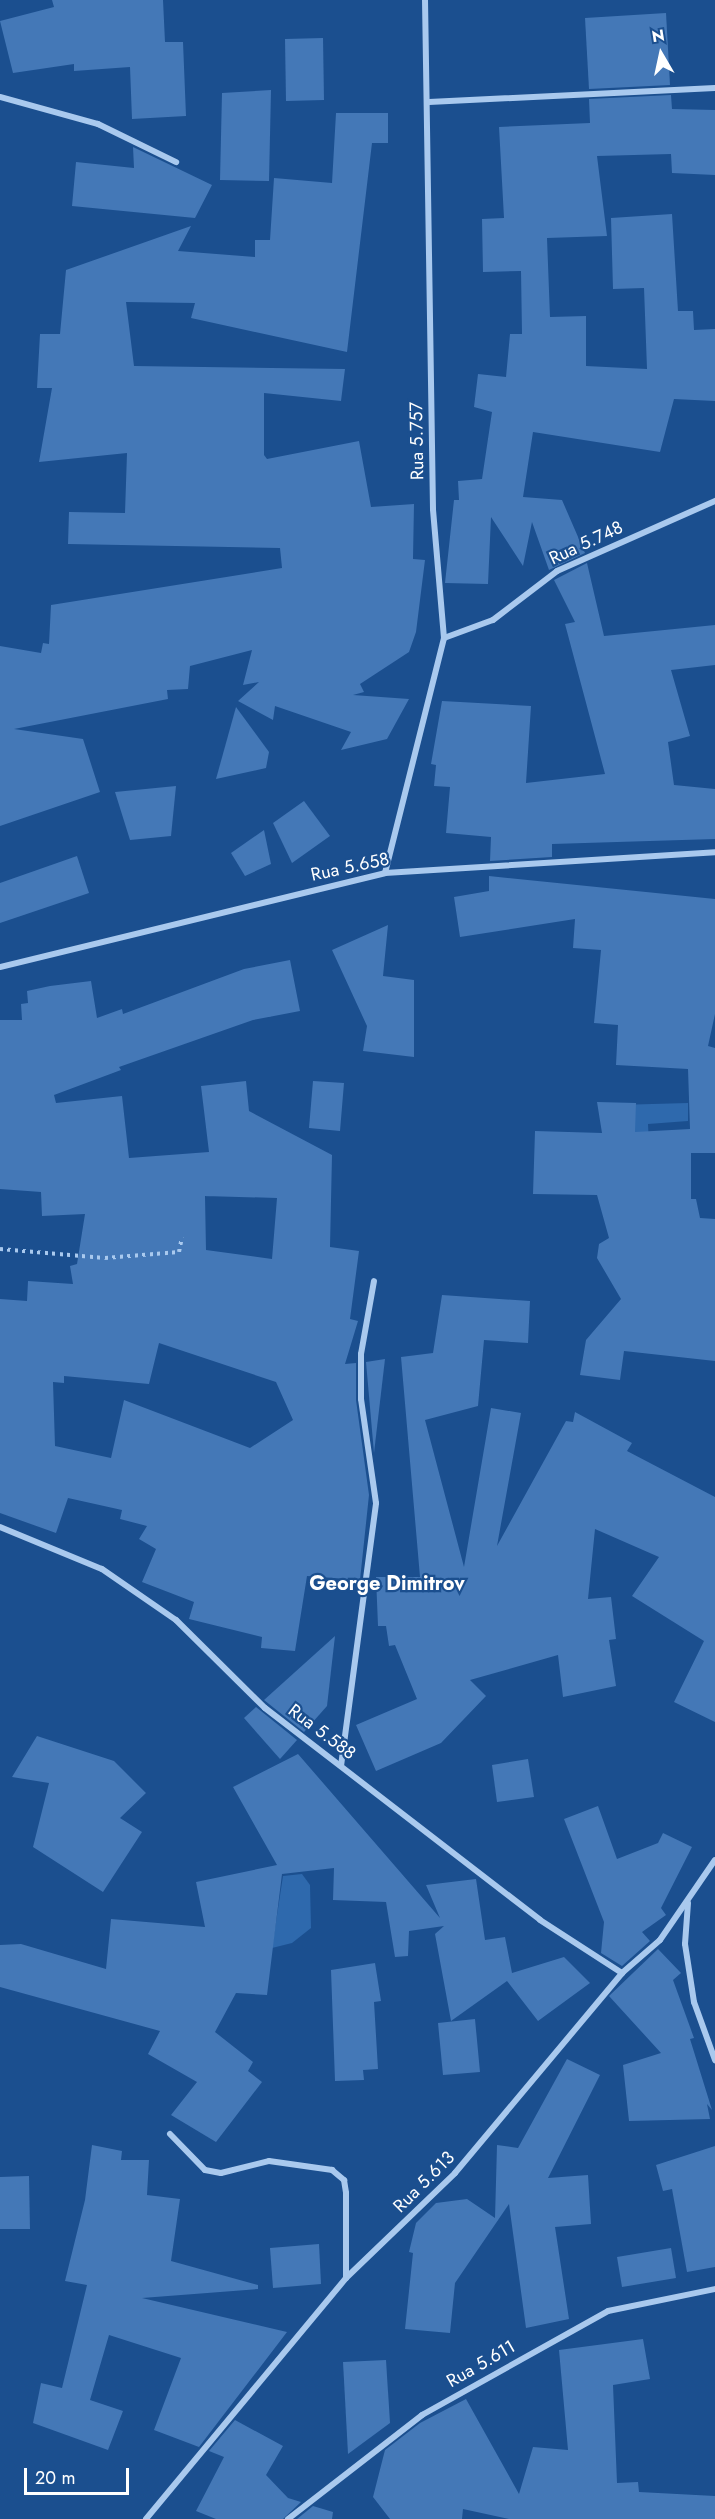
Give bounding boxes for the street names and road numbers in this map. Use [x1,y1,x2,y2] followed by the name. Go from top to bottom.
[406,402,428,480] street label: Rua 5.757
[546,517,626,569] street label: Rua 5.748
[309,848,391,886] street label: Rua 5.658
[284,1700,360,1764] street label: Rua 5.588
[389,2147,459,2217] street label: Rua 5.613
[443,2336,519,2392] street label: Rua 5.611

